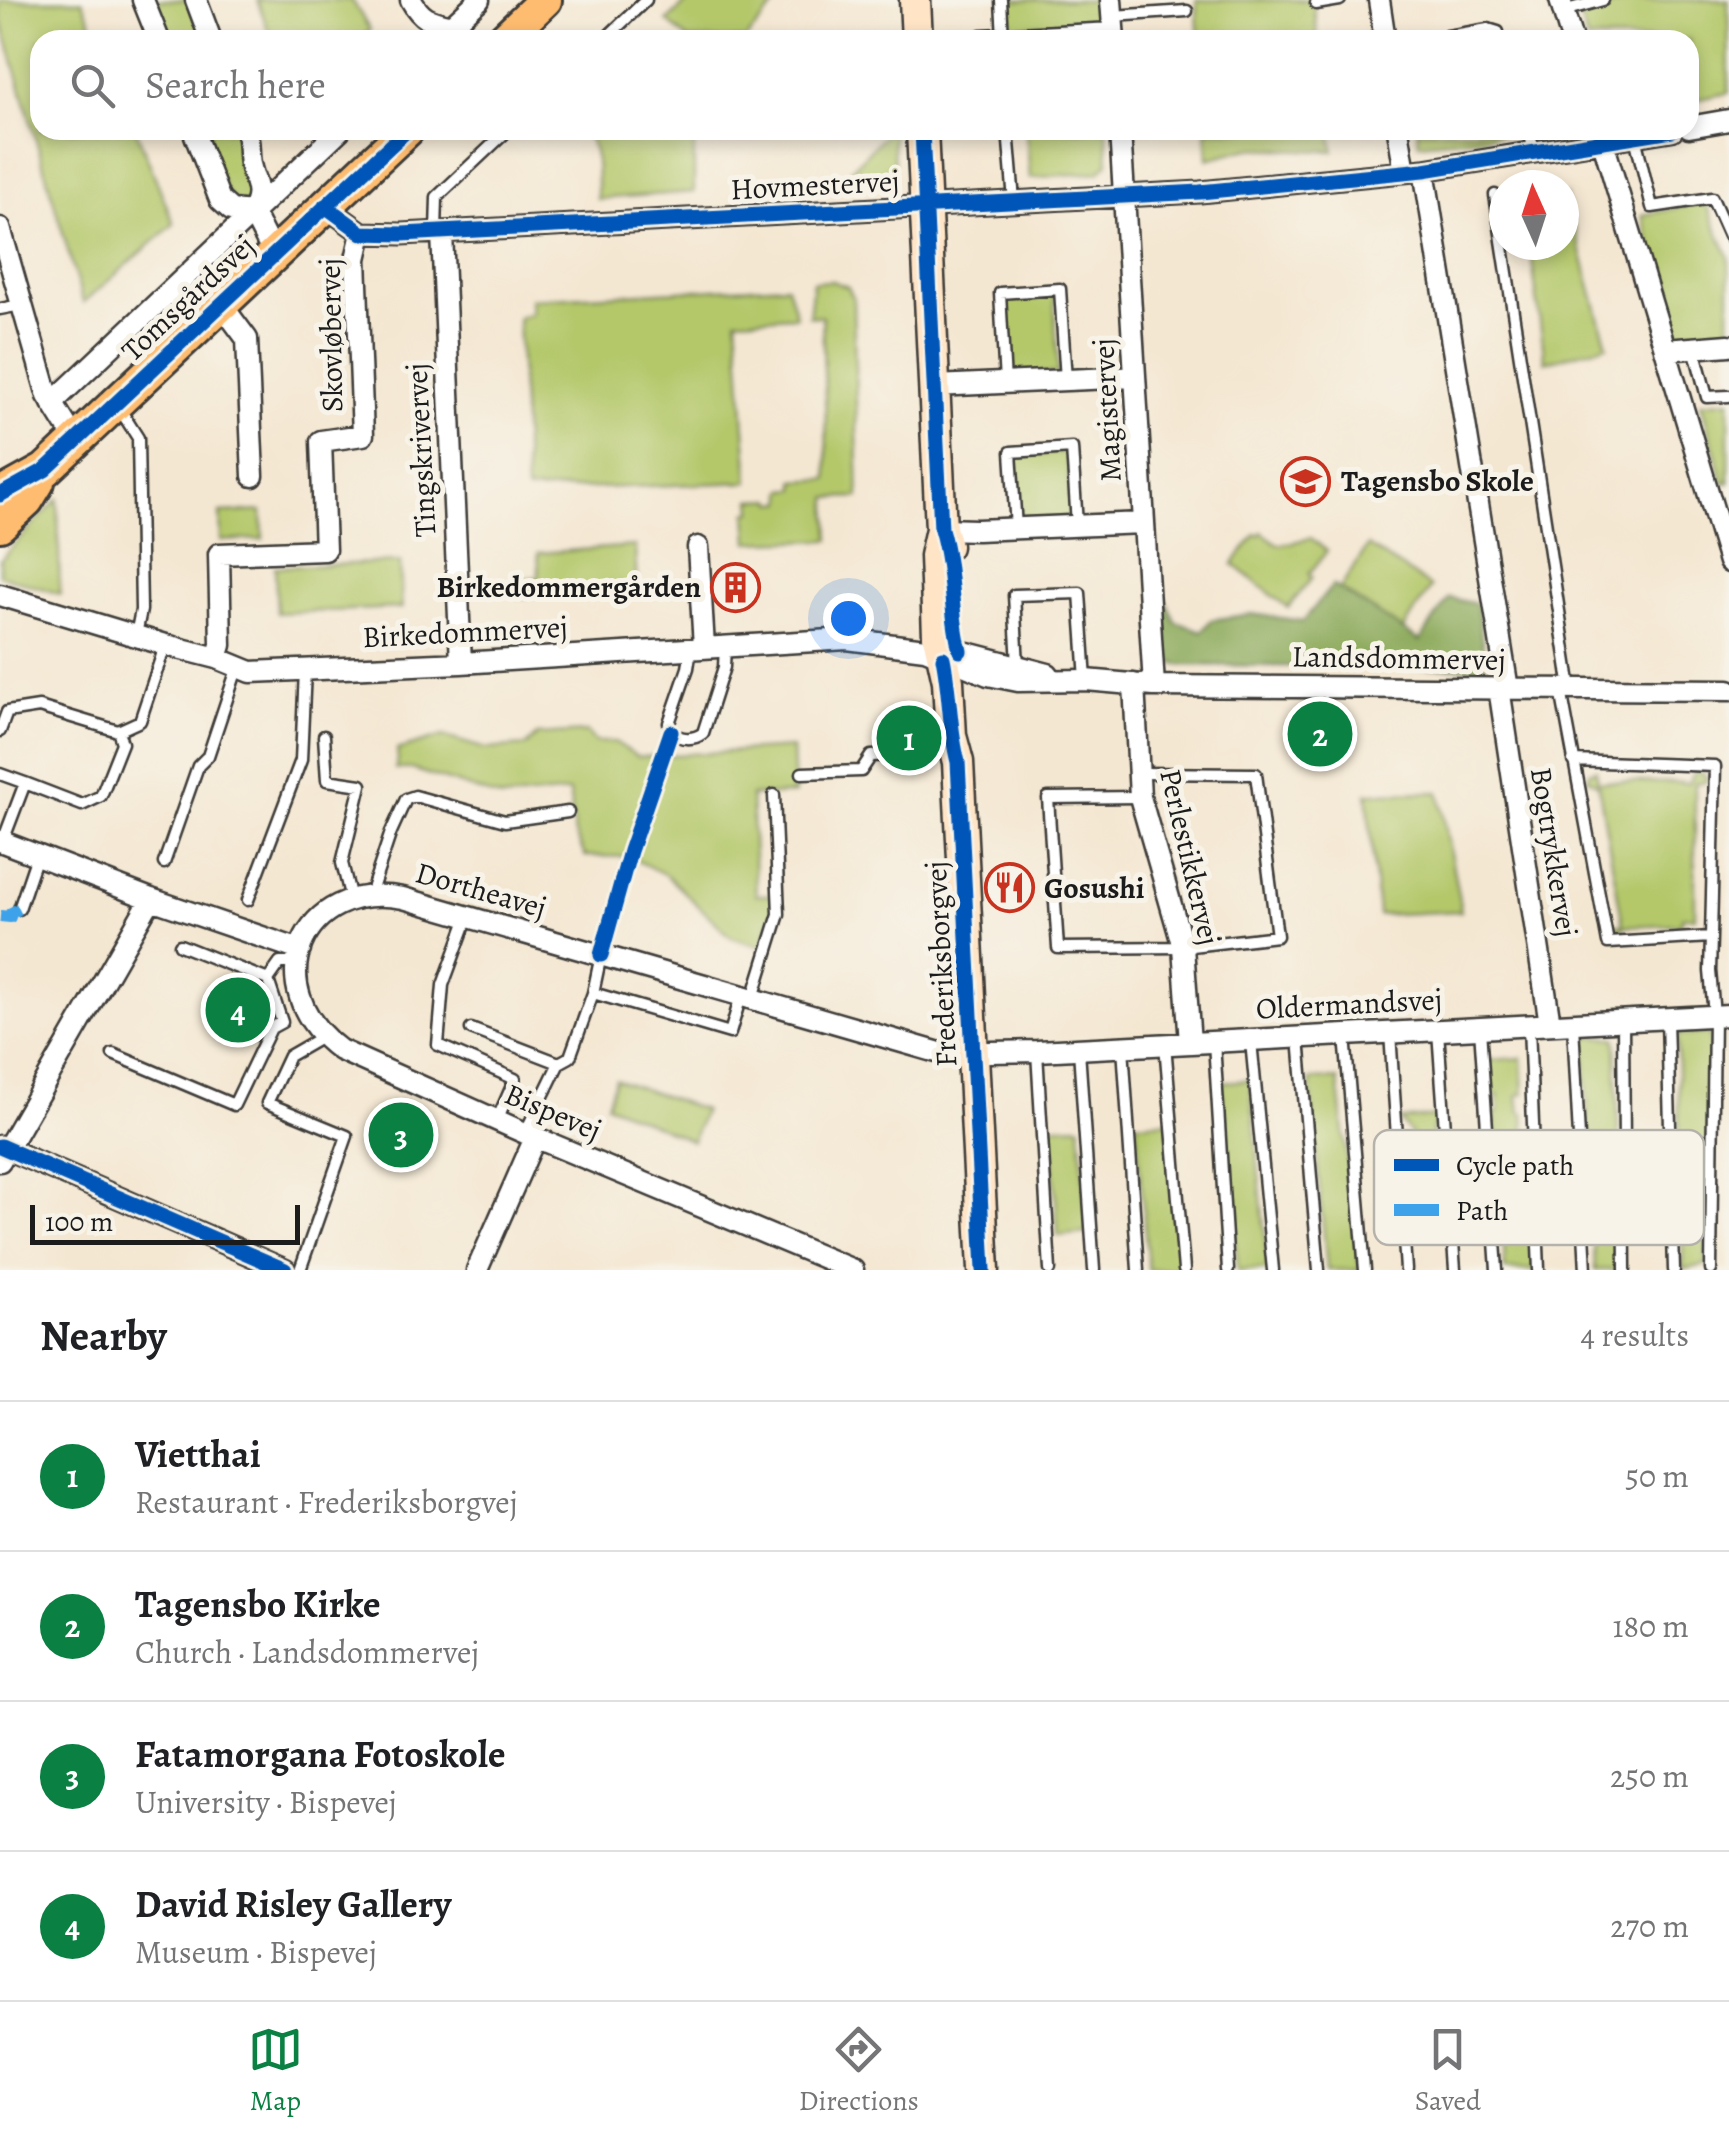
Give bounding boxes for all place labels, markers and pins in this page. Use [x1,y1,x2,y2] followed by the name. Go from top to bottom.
[1280,455,1332,507] school or university icon: Tagensbo Skole
[1341,461,1534,501] place label: Tagensbo Skole
[710,561,762,613] building icon: Birkedommergården
[436,567,701,607] place label: Birkedommergården
[1288,696,1352,772] pin: 2
[876,700,942,776] pin: 1
[983,862,1035,914] restaurant icon: Gosushi
[1044,868,1145,908] place label: Gosushi
[206,972,270,1048] pin: 4
[368,1098,434,1172] pin: 3

